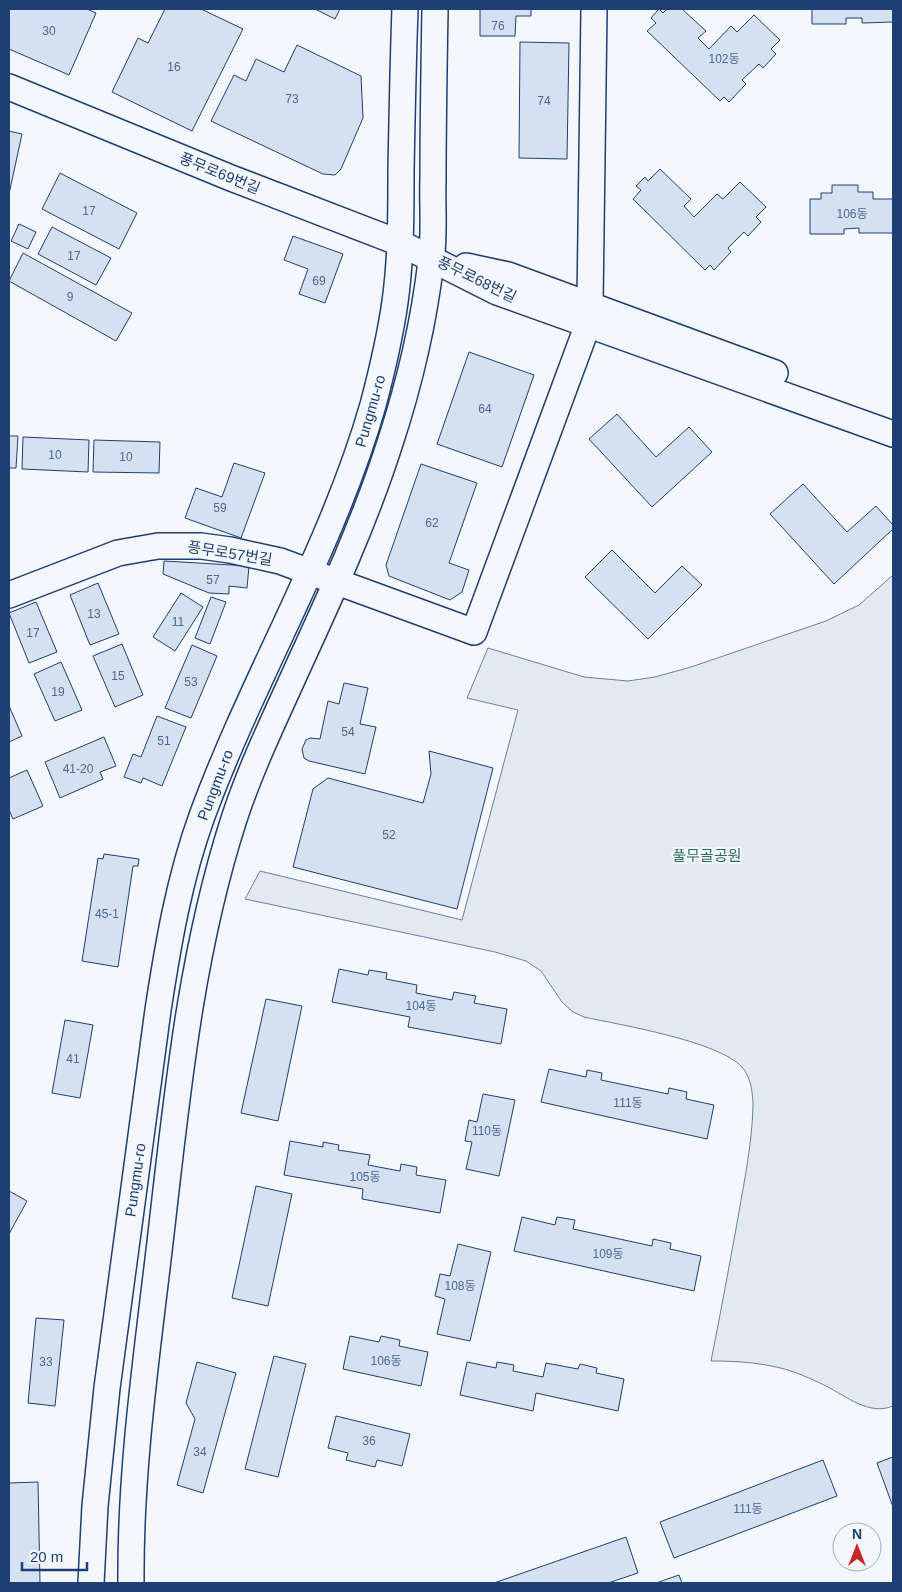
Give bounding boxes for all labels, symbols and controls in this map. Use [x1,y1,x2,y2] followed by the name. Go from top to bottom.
[491,19,505,33] house number: 76
[42,24,56,38] house number: 30
[708,52,740,66] house number: 102동
[167,60,181,74] house number: 16
[285,92,299,106] house number: 73
[537,94,551,108] house number: 74
[177,149,263,197] street label: 풍무로69번길
[82,204,96,218] house number: 17
[836,207,868,221] house number: 106동
[67,249,81,263] house number: 17
[435,253,519,305] street label: 풍무로68번길
[312,274,326,288] house number: 69
[67,290,74,304] house number: 9
[352,373,388,449] street label: Pungmu-ro
[478,402,492,416] house number: 64
[48,448,62,462] house number: 10
[119,450,133,464] house number: 10
[213,501,227,515] house number: 59
[425,516,439,530] house number: 62
[186,538,274,568] street label: 풍무로57번길
[206,573,220,587] house number: 57
[87,607,101,621] house number: 13
[172,615,185,629] house number: 11
[26,626,40,640] house number: 17
[111,669,125,683] house number: 15
[184,675,198,689] house number: 53
[51,685,65,699] house number: 19
[341,725,355,739] house number: 54
[157,734,171,748] house number: 51
[194,747,236,823] street label: Pungmu-ro
[63,762,94,776] house number: 41-20
[382,828,396,842] house number: 52
[672,847,742,864] park label: 풀무골공원
[95,907,119,921] house number: 45-1
[405,999,437,1013] house number: 104동
[66,1052,80,1066] house number: 41
[613,1096,643,1110] house number: 111동
[472,1124,502,1138] house number: 110동
[121,1142,149,1218] street label: Pungmu-ro
[349,1170,381,1184] house number: 105동
[592,1247,624,1261] house number: 109동
[444,1279,476,1293] house number: 108동
[370,1354,402,1368] house number: 106동
[39,1355,53,1369] house number: 33
[362,1434,376,1448] house number: 36
[193,1445,207,1459] house number: 34
[733,1502,763,1516] house number: 111동
[832,1522,882,1572] north arrow
[852,1526,862,1542] text: N
[22,1540,88,1572] scale bar
[30,1548,63,1565] text: 20 m

